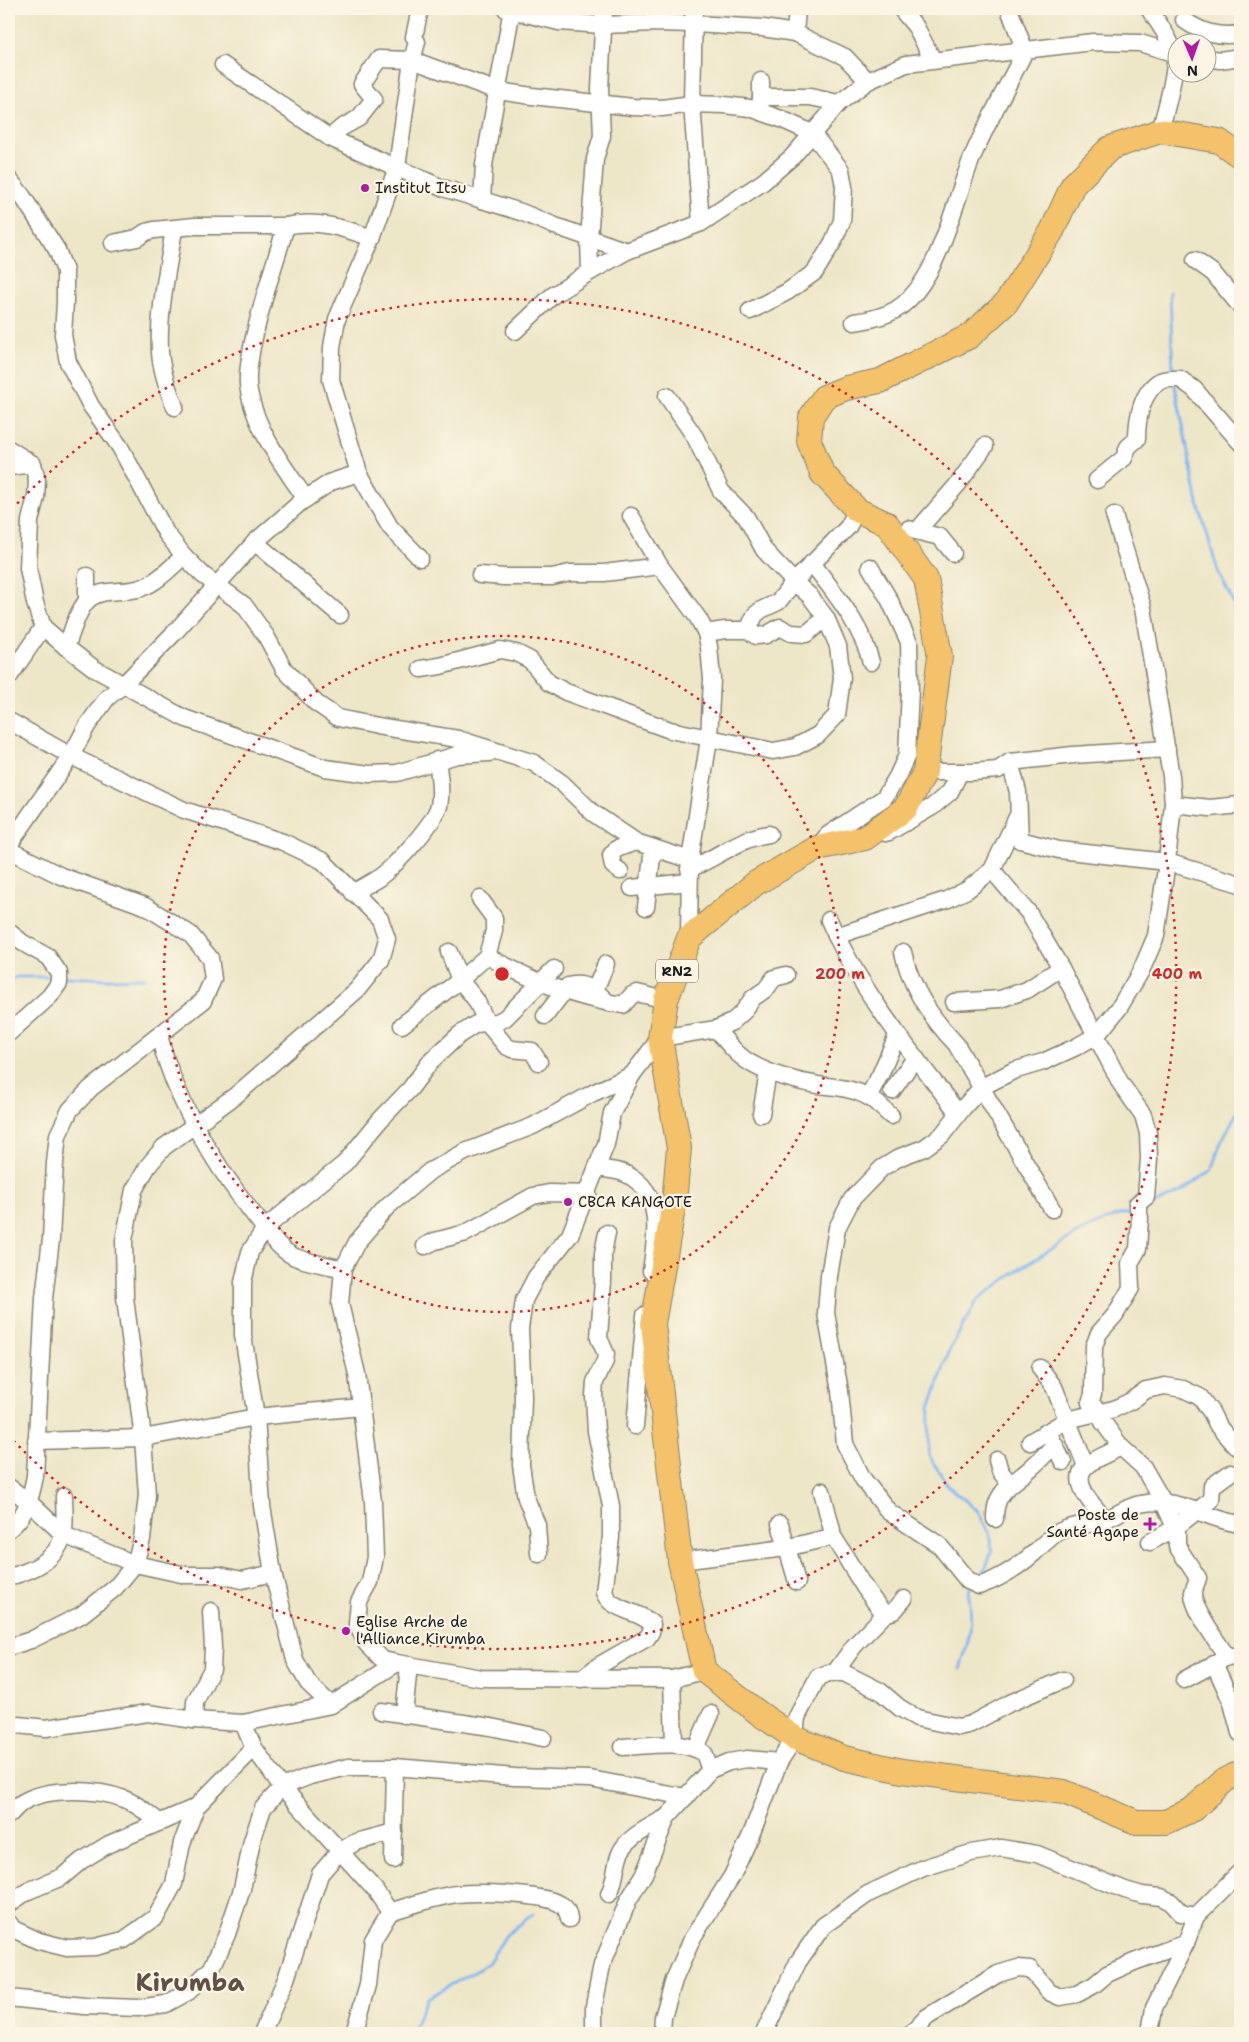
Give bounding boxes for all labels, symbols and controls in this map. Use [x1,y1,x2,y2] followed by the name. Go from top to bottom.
[1166,32,1216,82] north arrow
[1187,62,1198,80] text: N
[375,178,466,198] place label: Institut Itsu
[359,182,371,194] marker: Institut Itsu
[656,959,698,982] road number: RN2
[815,964,865,984] text: 200 m
[1152,964,1202,984] text: 400 m
[493,965,511,983] centre of rings
[578,1192,692,1212] place label: CBCA KANGOTE
[562,1196,574,1208] marker: CBCA KANGOTE
[1046,1505,1139,1542] place label: Poste de Santé Agape
[1143,1517,1157,1531] marker: Poste de Santé Agape
[356,1612,486,1649] place label: Eglise Arche de l'Alliance Kirumba
[340,1625,352,1637] marker: Eglise Arche de l'Alliance Kirumba
[136,1965,244,1999] district label: Kirumba

